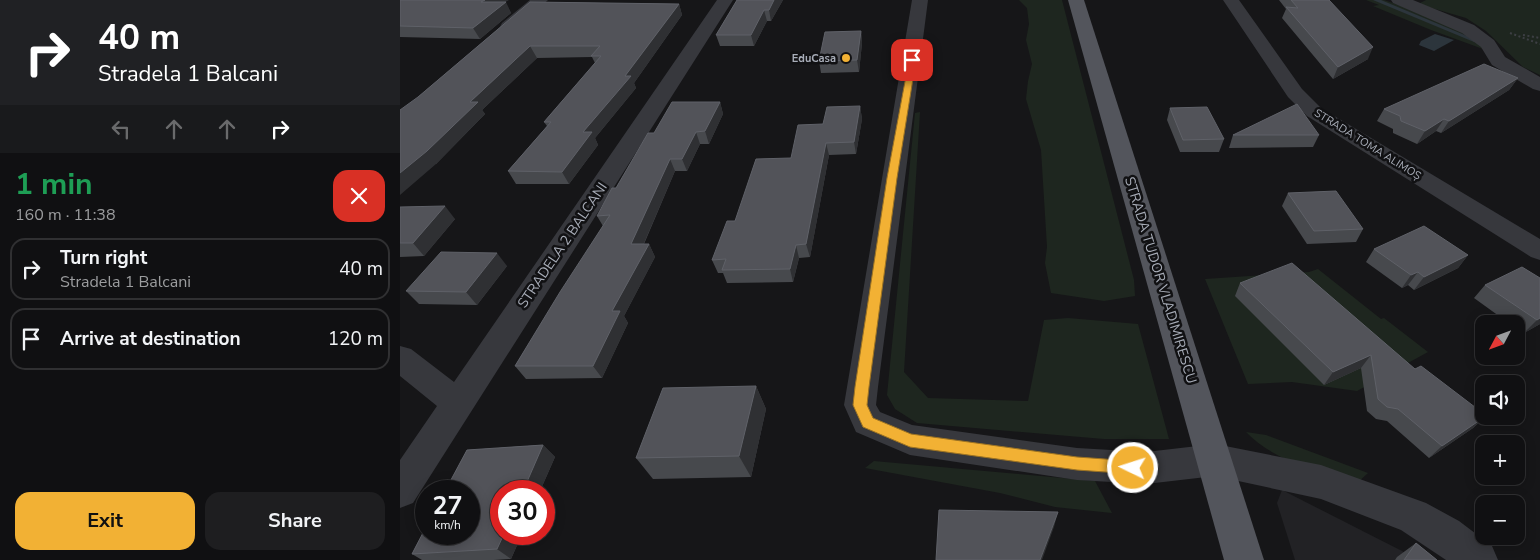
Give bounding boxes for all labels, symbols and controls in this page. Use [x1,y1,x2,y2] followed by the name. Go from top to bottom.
[98,14,180,61] text: 40 m
[15,20,80,85] icon: right
[891,39,933,81] pin
[898,46,926,74] icon: arrive
[792,51,836,66] place label: EduCasa
[840,52,852,64] marker: EduCasa
[98,59,278,89] text: Stradela 1 Balcani
[1311,105,1424,184] street label: STRADA TOMA ALIMOȘ
[107,115,135,143] icon: left
[160,115,188,143] icon: ahead
[213,115,241,143] icon: ahead
[266,115,294,143] icon: right
[15,164,93,205] text: 1 min
[333,170,385,222] button: close
[1120,174,1201,386] street label: STRADA TUDOR VLADIMIRESCU
[513,179,612,312] street label: STRADELA 2 BALCANI
[15,204,116,226] text: 160 m · 11:38
[60,245,147,271] text: Turn right
[17,255,45,283] icon: right
[339,256,383,282] text: 40 m
[60,271,191,293] text: Stradela 1 Balcani
[1475,315,1525,365] north arrow
[1475,315,1525,545] map controls
[17,325,45,353] icon: arrive
[60,326,241,352] text: Arrive at destination
[328,326,383,352] text: 120 m
[1475,375,1525,425] button: sound
[1475,435,1525,485] button: +
[1106,441,1158,493] position arrow
[490,480,555,545] speed limit sign: 30
[432,489,463,523] text: 27
[15,492,195,550] button: Exit
[205,492,385,550] button: Share
[1475,495,1525,545] button: −
[434,517,461,533] text: km/h

